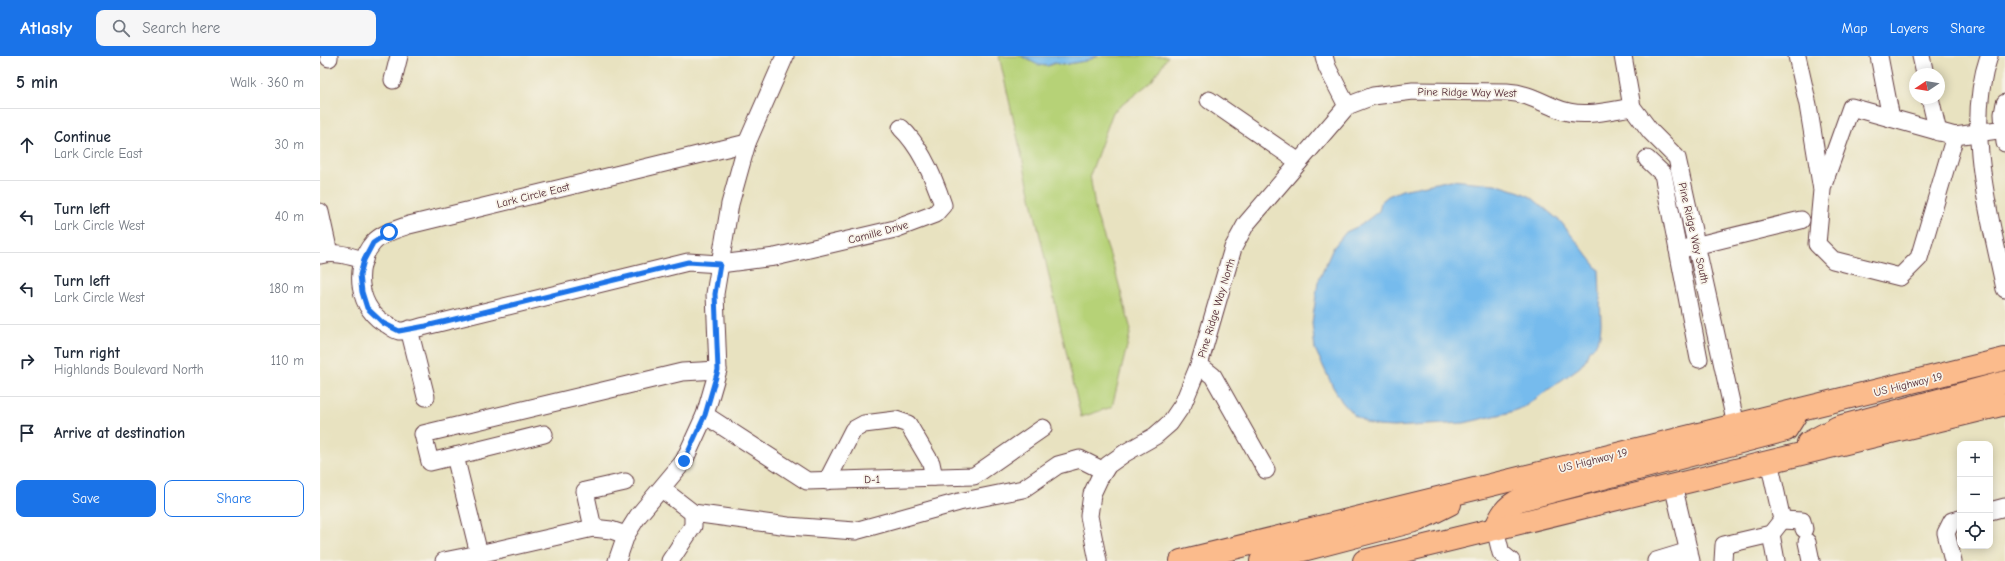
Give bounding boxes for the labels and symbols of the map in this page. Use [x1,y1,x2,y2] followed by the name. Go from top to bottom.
[1909,68,1945,104] north arrow
[1417,85,1517,100] street label: Pine Ridge Way West
[495,180,572,211] street label: Lark Circle East
[1676,181,1712,285] street label: Pine Ridge Way South
[847,218,910,247] street label: Camille Drive
[380,223,398,241] route start
[1195,257,1238,359] street label: Pine Ridge Way North
[1872,370,1944,399] street label: US Highway 19
[1557,446,1629,475] street label: US Highway 19
[675,452,693,470] route end
[864,473,880,486] street label: D-1

